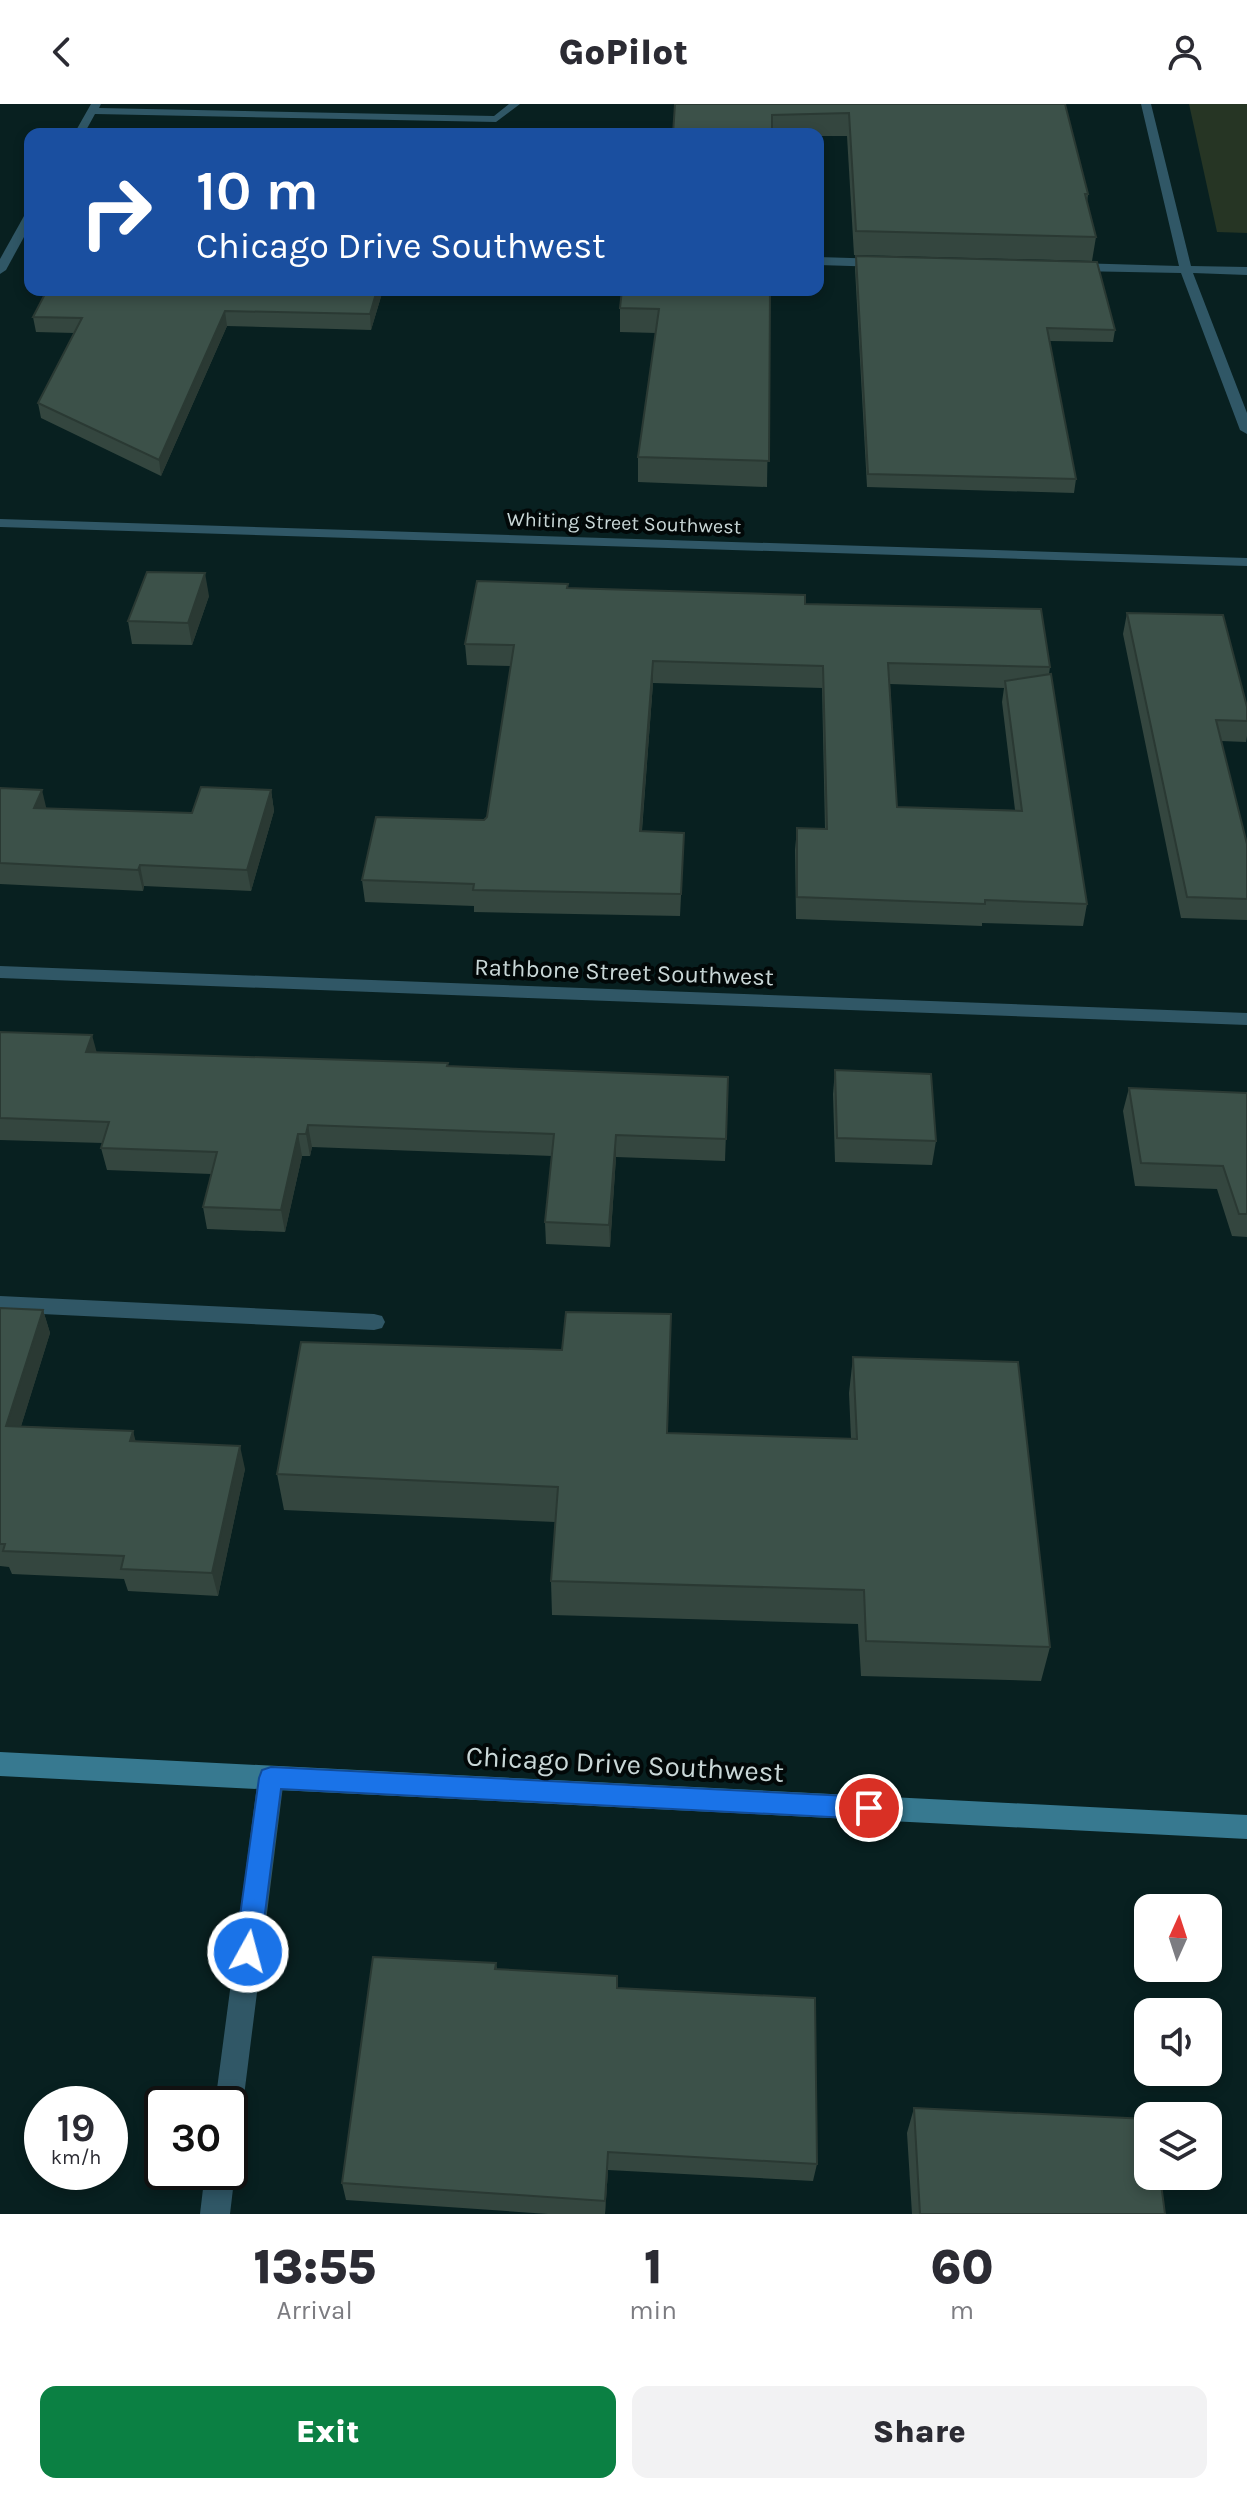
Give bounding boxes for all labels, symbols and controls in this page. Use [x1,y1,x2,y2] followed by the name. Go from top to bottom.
[40,30,84,74] icon: back
[1163,30,1207,74] icon: person
[559,31,688,73] text: GoPilot
[196,158,319,223] text: 10 m
[64,160,168,264] icon: right
[196,225,606,267] text: Chicago Drive Southwest
[506,507,742,539] street label: Whiting Street Southwest
[474,953,774,991] street label: Rathbone Street Southwest
[465,1739,785,1789] street label: Chicago Drive Southwest
[835,1774,903,1842] pin
[847,1786,891,1830] icon: arrive
[1134,1894,1222,1982] north arrow
[1134,1894,1222,2190] map controls
[206,1910,290,1994] position arrow
[1134,1998,1222,2086] button: sound
[144,2086,248,2190] speed limit sign: 30
[1134,2102,1222,2190] button: layers
[57,2104,95,2151] text: 19
[51,2146,101,2169] text: km/h
[253,2239,376,2295] text: 13:55
[644,2239,662,2295] text: 1
[930,2239,994,2295] text: 60
[277,2295,353,2326] text: Arrival
[629,2295,677,2326] text: min
[950,2295,974,2326] text: m
[40,2386,616,2478] button: Exit
[632,2386,1207,2478] button: Share

